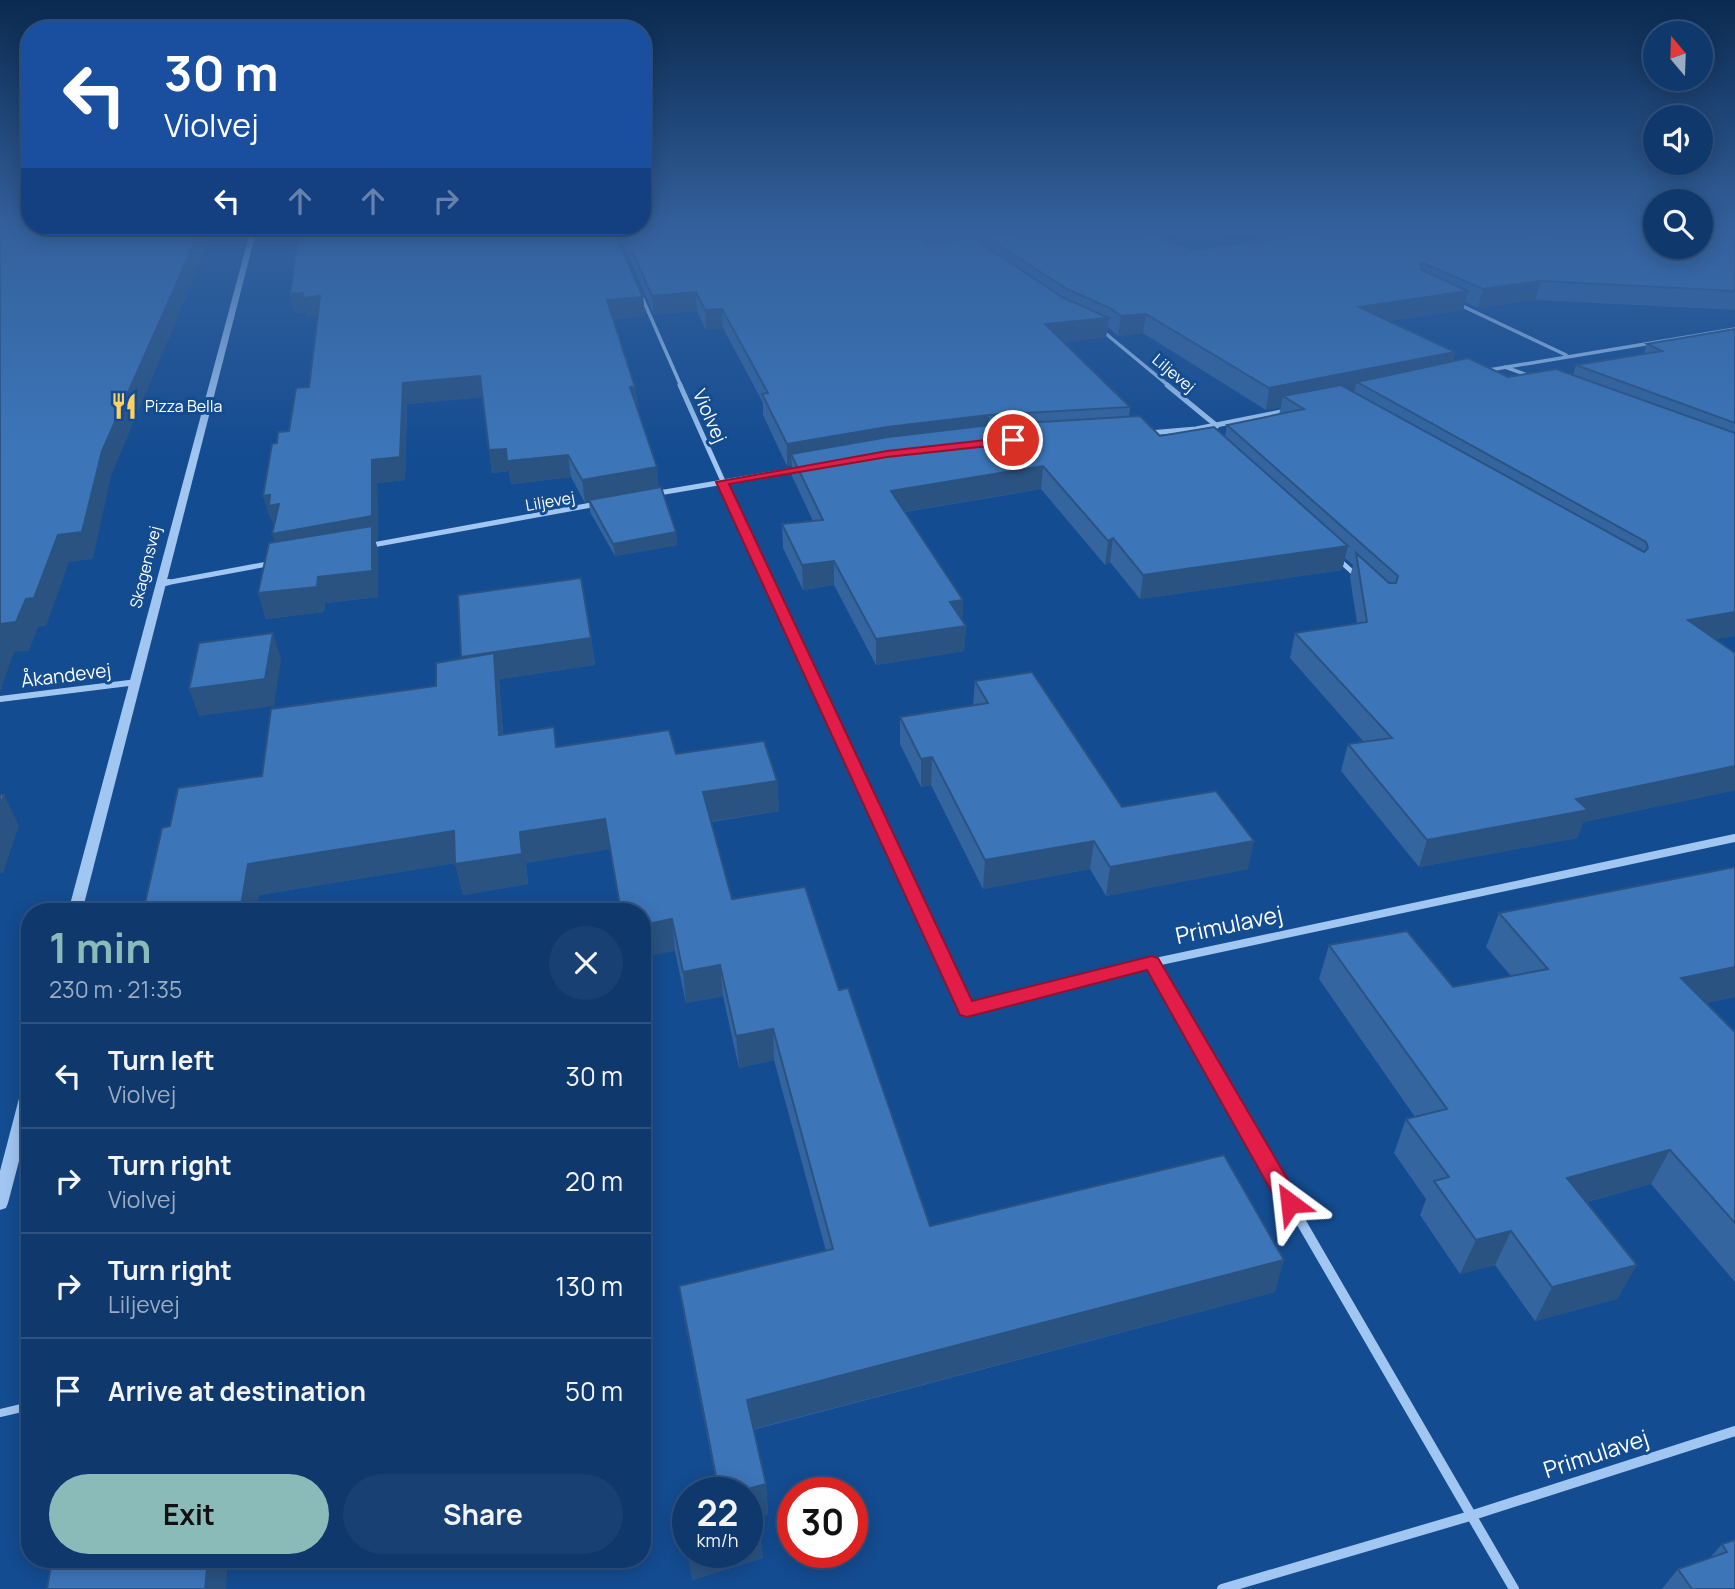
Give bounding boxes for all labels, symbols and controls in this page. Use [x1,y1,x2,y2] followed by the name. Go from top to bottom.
[1643,21,1713,91] north arrow
[1643,21,1713,259] map controls
[164,39,279,106] text: 30 m
[49,49,140,140] icon: left
[164,103,259,147] text: Violvej
[1643,105,1713,175] button: sound
[208,182,246,220] icon: left
[281,182,319,220] icon: ahead
[354,182,392,220] icon: ahead
[427,182,465,220] icon: right
[1643,189,1713,259] button: search
[1148,349,1200,397] street label: Liljevej
[687,385,733,447] street label: Violvej
[109,391,139,421] restaurant icon: Pizza Bella
[145,395,222,417] place label: Pizza Bella
[983,410,1043,470] pin
[994,421,1032,459] icon: arrive
[524,486,576,516] street label: Liljevej
[124,524,166,610] street label: Skagensvej
[20,657,112,693] street label: Åkandevej
[1172,897,1285,951] street label: Primulavej
[49,918,152,976] text: 1 min
[549,926,623,1000] button: close
[49,973,182,1005] text: 230 m · 21:35
[108,1042,215,1078] text: Turn left
[49,1057,87,1095] icon: left
[566,1058,623,1094] text: 30 m
[108,1078,176,1110] text: Violvej
[108,1147,232,1183] text: Turn right
[49,1162,87,1200] icon: right
[565,1163,623,1199] text: 20 m
[1253,1166,1327,1240] position arrow
[108,1183,176,1215] text: Violvej
[108,1252,232,1288] text: Turn right
[49,1267,87,1305] icon: right
[555,1268,623,1304] text: 130 m
[108,1288,180,1320] text: Liljevej
[49,1372,87,1410] icon: arrive
[108,1373,366,1409] text: Arrive at destination
[565,1373,623,1409] text: 50 m
[1539,1421,1652,1485] street label: Primulavej
[49,1474,329,1554] button: Exit
[343,1474,623,1554] button: Share
[777,1477,868,1568] speed limit sign: 30
[697,1489,738,1537] text: 22
[697,1528,738,1552] text: km/h

